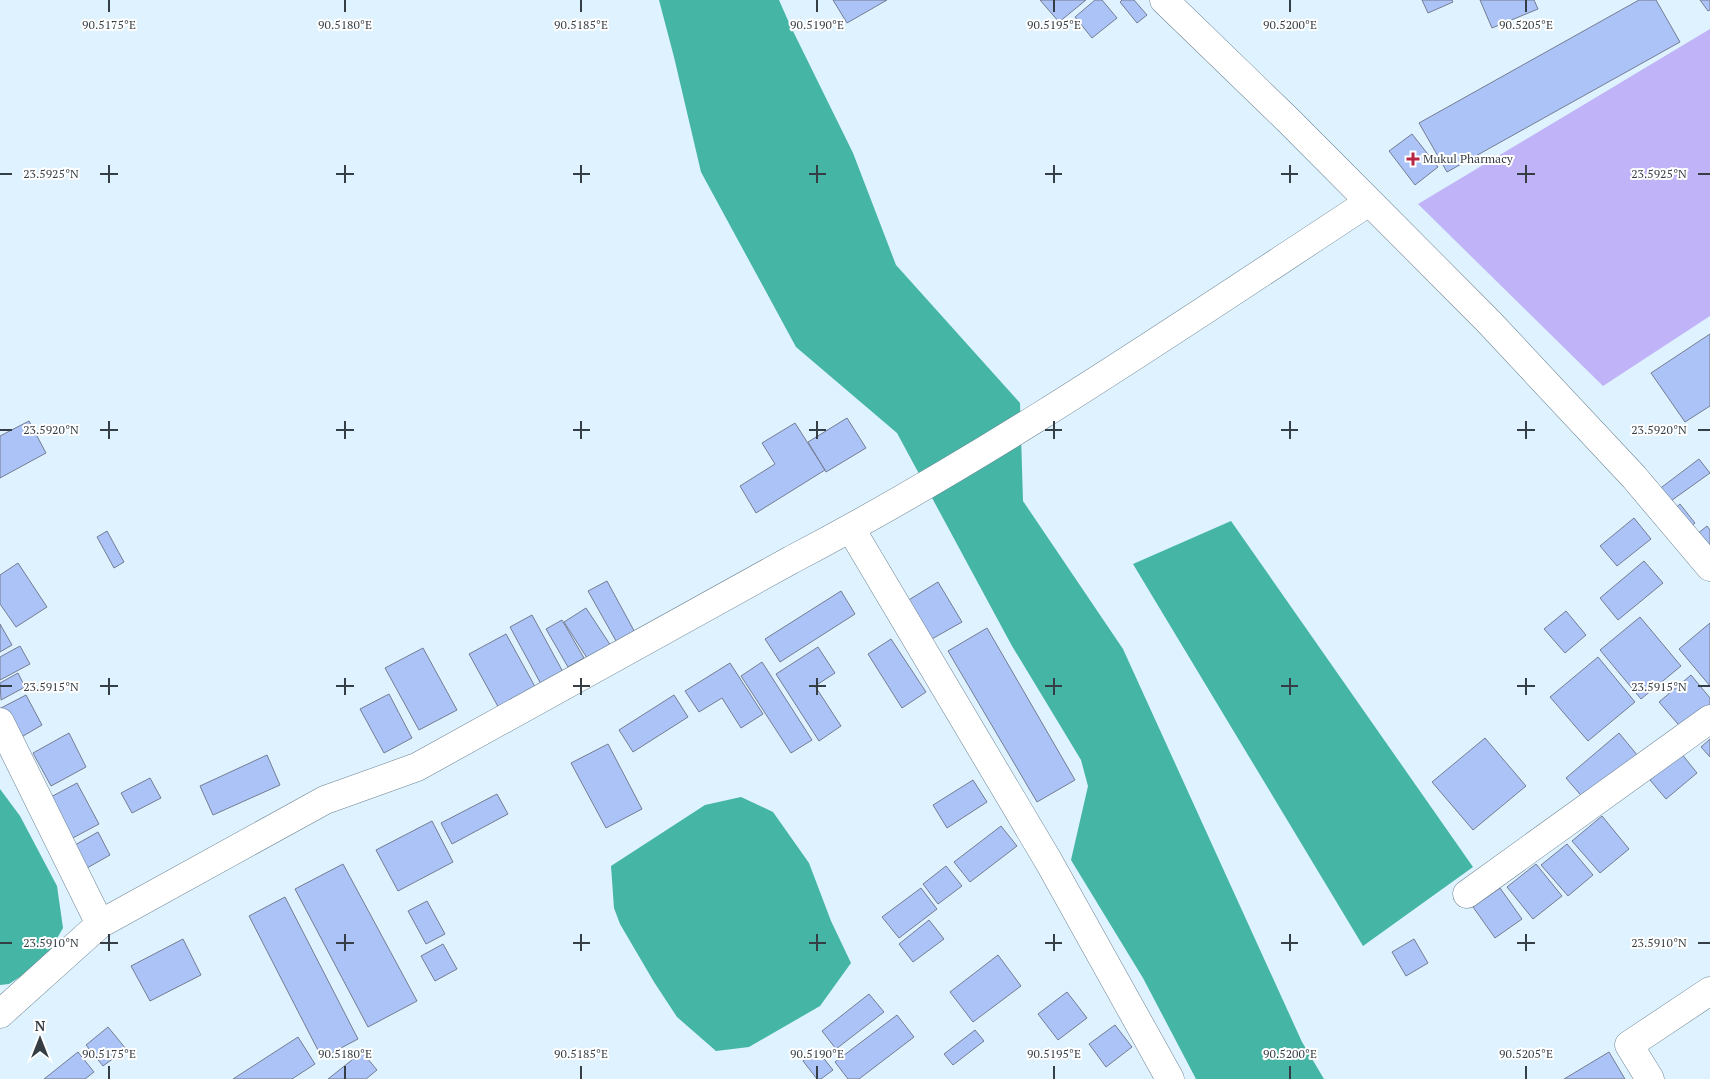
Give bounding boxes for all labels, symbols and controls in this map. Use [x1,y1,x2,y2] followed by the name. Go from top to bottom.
[82,17,136,32] text: 90.5175°E
[318,17,372,32] text: 90.5180°E
[554,17,608,32] text: 90.5185°E
[790,17,844,32] text: 90.5190°E
[1027,17,1081,32] text: 90.5195°E
[1263,17,1317,32] text: 90.5200°E
[1499,17,1553,32] text: 90.5205°E
[1423,151,1514,166] place label: Mukul Pharmacy
[1407,153,1419,165] marker: Mukul Pharmacy
[23,166,79,181] text: 23.5925°N
[1631,166,1687,181] text: 23.5925°N
[23,422,79,437] text: 23.5920°N
[1631,422,1687,437] text: 23.5920°N
[23,679,79,694] text: 23.5915°N
[1631,679,1687,694] text: 23.5915°N
[23,935,79,950] text: 23.5910°N
[1631,935,1687,950] text: 23.5910°N
[15,1014,65,1064] north arrow
[35,1016,46,1035] text: N
[82,1046,136,1061] text: 90.5175°E
[318,1046,372,1061] text: 90.5180°E
[554,1046,608,1061] text: 90.5185°E
[790,1046,844,1061] text: 90.5190°E
[1027,1046,1081,1061] text: 90.5195°E
[1263,1046,1317,1061] text: 90.5200°E
[1499,1046,1553,1061] text: 90.5205°E

